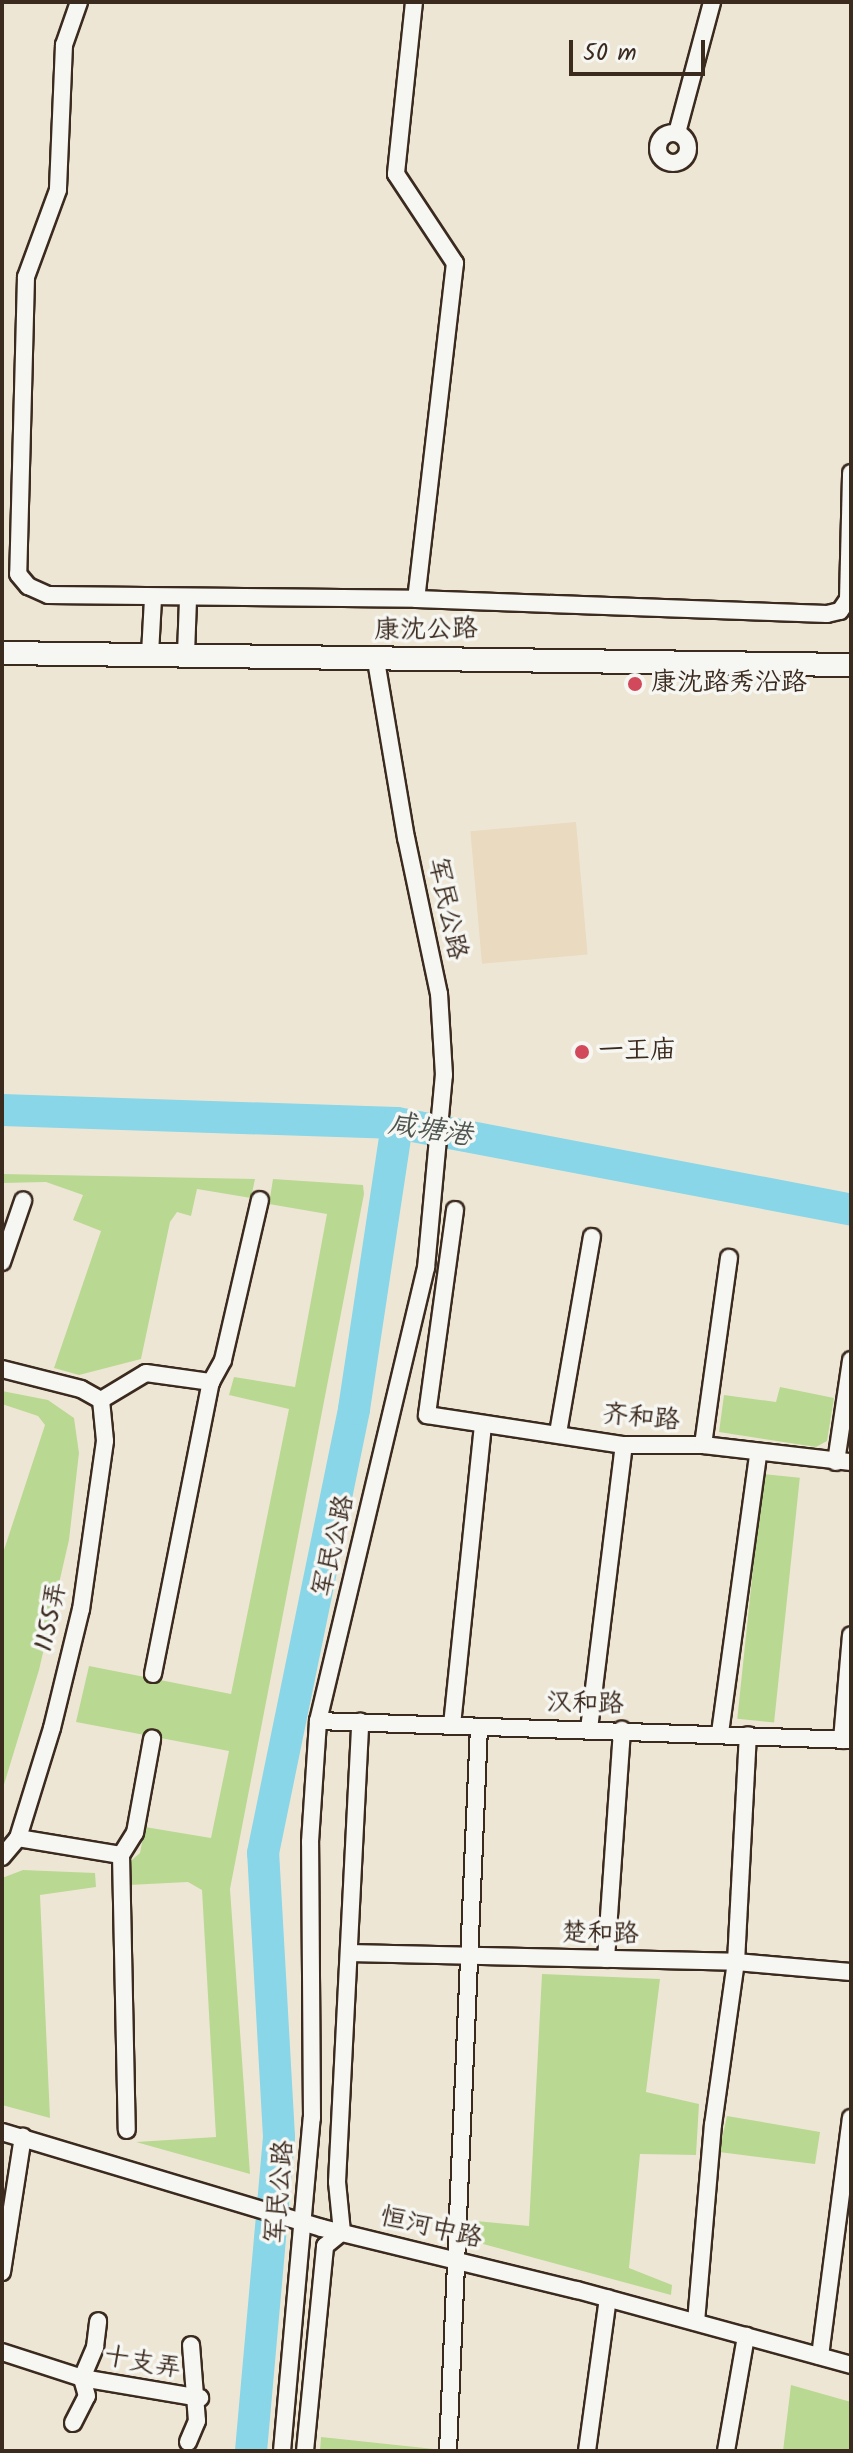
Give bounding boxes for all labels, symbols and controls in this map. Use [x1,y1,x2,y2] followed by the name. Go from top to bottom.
[573,24,709,74] scale bar
[583,34,637,73] text: 50 m
[374,614,478,648] street label: 康沈公路
[651,668,807,700] place label: 康沈路秀沿路
[626,675,644,693] marker: 康沈路秀沿路
[420,855,472,963] street label: 军民公路
[598,1036,676,1068] place label: 一王庙
[573,1043,591,1061] marker: 一王庙
[386,1108,474,1154] water label: 咸塘港
[601,1400,681,1438] street label: 齐和路
[308,1492,362,1600] street label: 军民公路
[29,1579,75,1655] street label: 1155弄
[546,1689,624,1721] street label: 汉和路
[561,1919,639,1951] street label: 楚和路
[261,2139,301,2245] street label: 军民公路
[377,2202,485,2256] street label: 恒河中路
[101,2342,183,2386] street label: 十支弄

